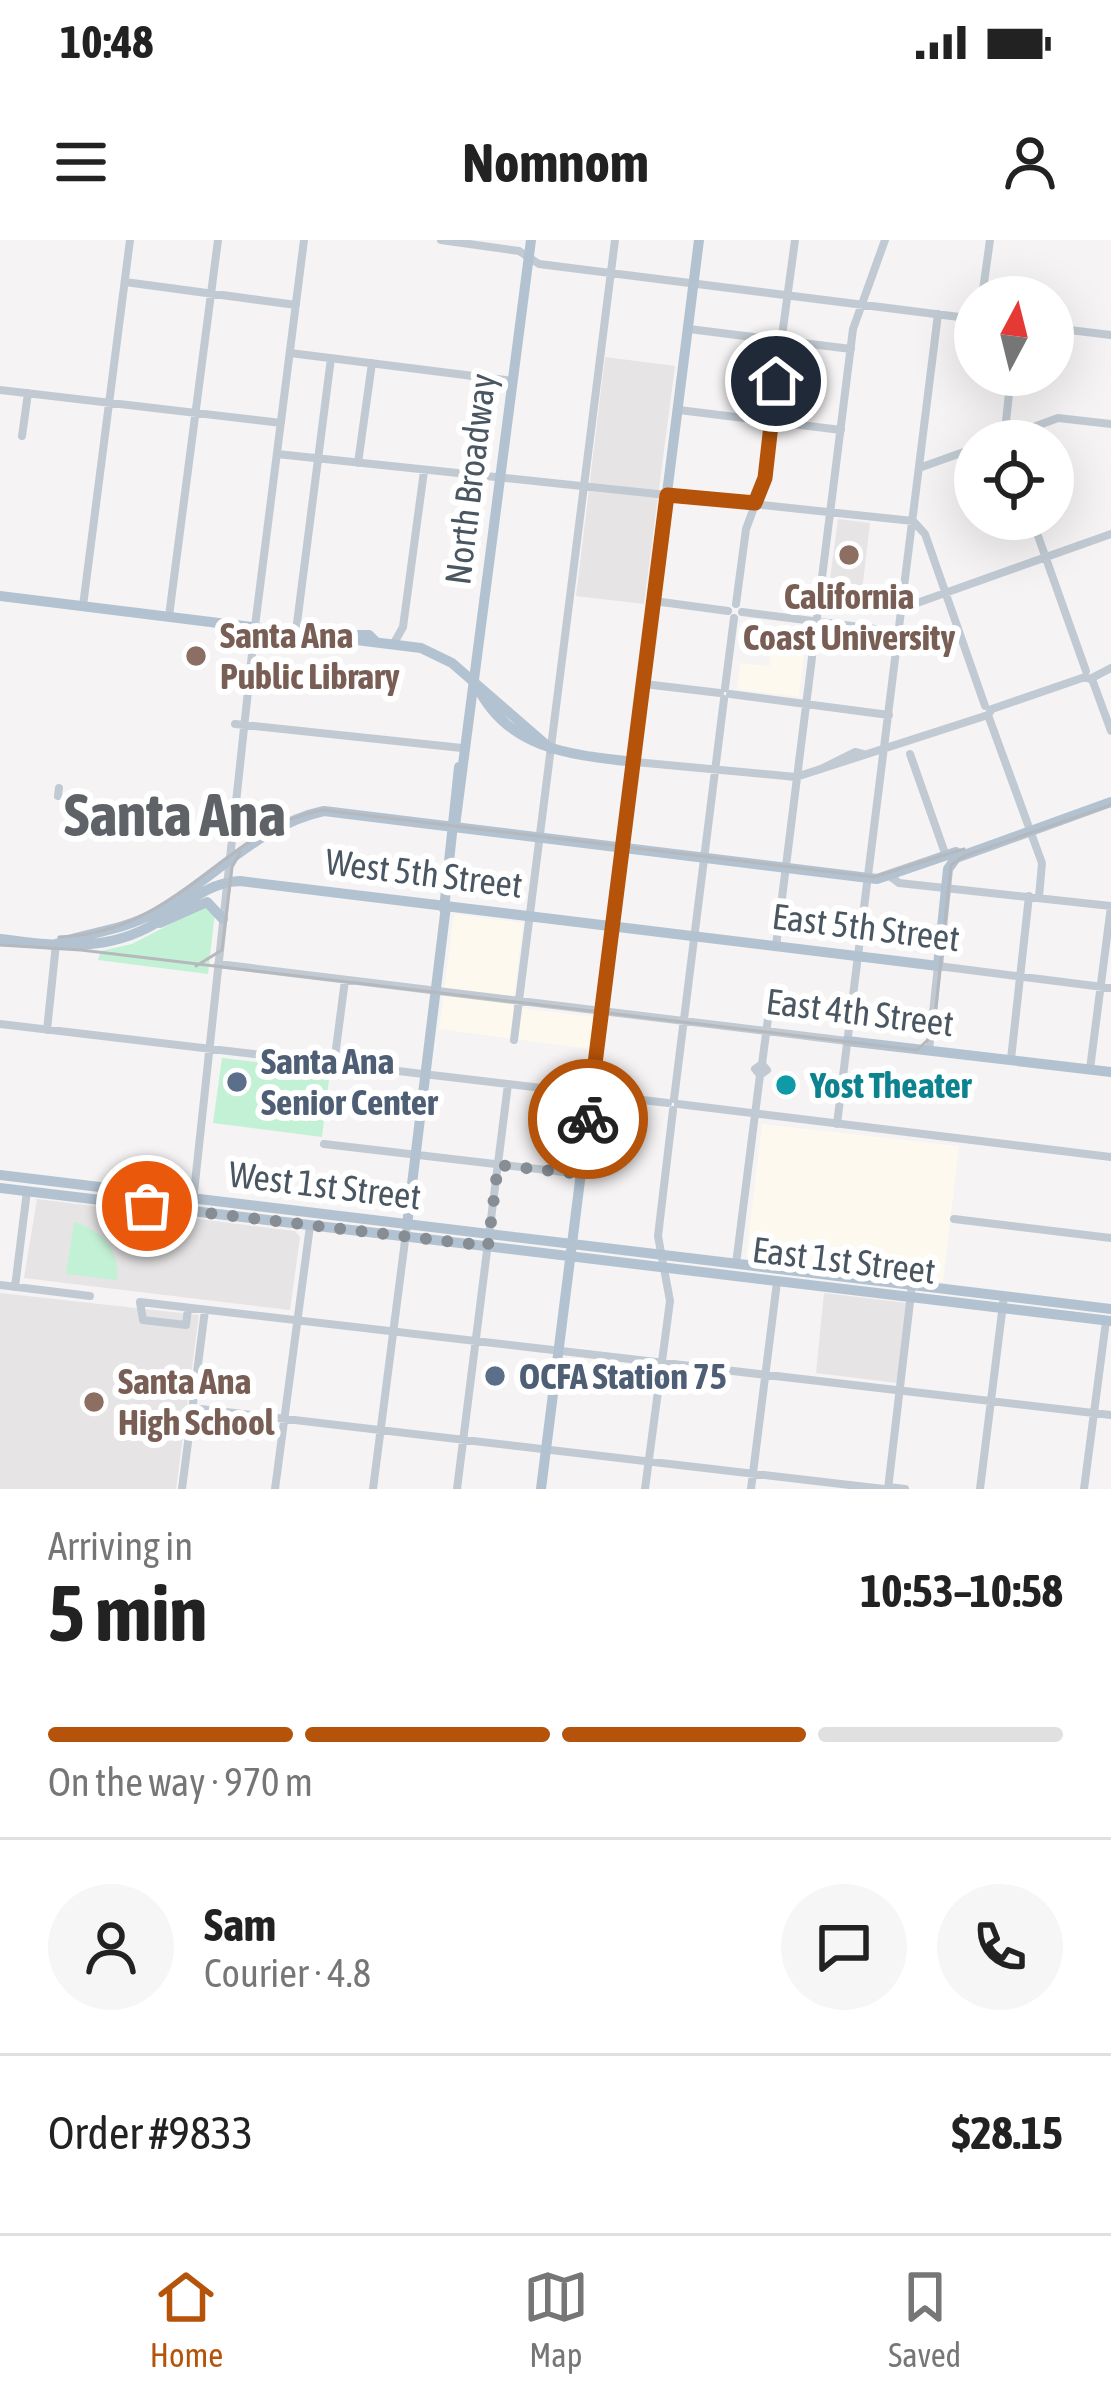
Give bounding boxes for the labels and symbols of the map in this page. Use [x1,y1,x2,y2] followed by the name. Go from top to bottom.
[954,276,1074,396] north arrow
[725,330,827,432] pin
[436,371,504,587] street label: North Broadway
[836,542,862,568] marker: California Coast University
[743,575,955,658] place label: California Coast University
[220,614,400,697] place label: Santa Ana Public Library
[183,643,209,669] marker: Santa Ana Public Library
[64,780,286,849] district label: Santa Ana
[323,840,525,906] street label: West 5th Street
[770,895,962,959] street label: East 5th Street
[764,980,956,1044] street label: East 4th Street
[261,1040,439,1123] place label: Santa Ana Senior Center
[528,1059,648,1179] courier
[809,1064,973,1106] place label: Yost Theater
[224,1069,250,1095] marker: Santa Ana Senior Center
[773,1072,799,1098] marker: Yost Theater
[227,1152,423,1218] street label: West 1st Street
[96,1155,198,1257] pin
[750,1228,938,1292] street label: East 1st Street
[519,1355,727,1397] place label: OCFA Station 75
[118,1360,275,1443] place label: Santa Ana High School
[482,1363,508,1389] marker: OCFA Station 75
[81,1389,107,1415] marker: Santa Ana High School

